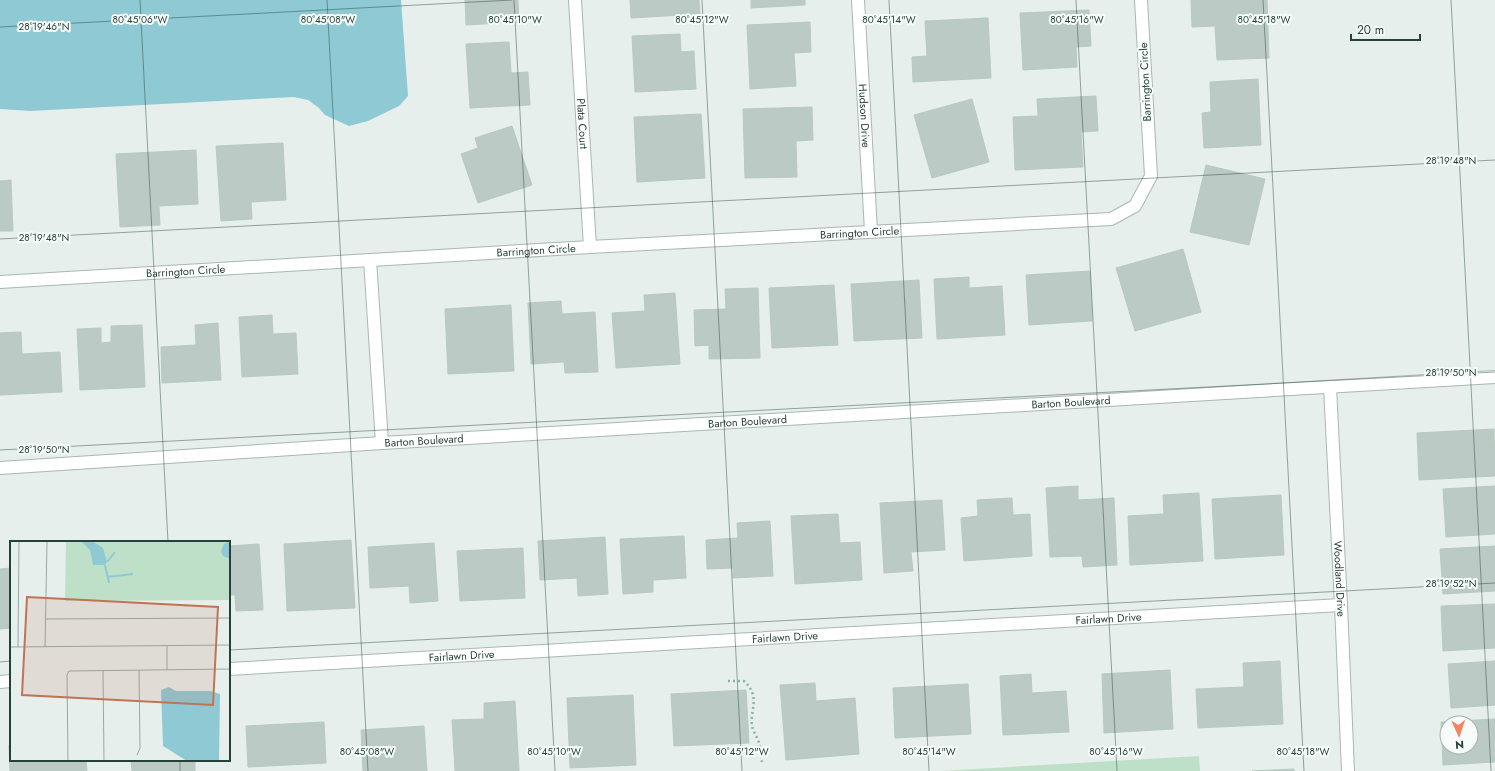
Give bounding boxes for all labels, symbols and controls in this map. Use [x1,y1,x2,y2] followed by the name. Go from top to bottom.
[113,12,168,27] text: 80°45'06"W
[301,12,355,27] text: 80°45'08"W
[488,12,542,27] text: 80°45'10"W
[675,12,729,27] text: 80°45'12"W
[862,12,916,27] text: 80°45'14"W
[1050,12,1104,27] text: 80°45'16"W
[1237,12,1291,27] text: 80°45'18"W
[1351,16,1420,42] scale bar
[18,19,70,34] text: 28°19'46"N
[1357,21,1384,39] text: 20 m
[1135,42,1155,122] street label: Barrington Circle
[855,83,874,149] street label: Hudson Drive
[573,98,592,150] street label: Plata Court
[1426,153,1476,168] text: 28°19'48"N
[820,222,900,243] street label: Barrington Circle
[19,230,69,245] text: 28°19'48"N
[496,240,576,261] street label: Barrington Circle
[146,261,226,281] street label: Barrington Circle
[1425,365,1477,380] text: 28°19'50"N
[1031,392,1111,412] street label: Barton Boulevard
[708,411,788,432] street label: Barton Boulevard
[384,430,464,451] street label: Barton Boulevard
[18,442,70,457] text: 28°19'50"N
[1330,540,1350,617] street label: Woodland Drive
[10,541,230,761] inset map
[1426,576,1476,591] text: 28°19'52"N
[1075,608,1142,628] street label: Fairlawn Drive
[752,627,819,647] street label: Fairlawn Drive
[428,646,495,665] street label: Fairlawn Drive
[1439,715,1479,755] north arrow
[1455,737,1464,753] text: N
[340,744,394,759] text: 80°45'08"W
[527,744,581,759] text: 80°45'10"W
[715,744,769,759] text: 80°45'12"W
[902,744,956,759] text: 80°45'14"W
[1089,744,1143,759] text: 80°45'16"W
[1276,744,1330,759] text: 80°45'18"W

